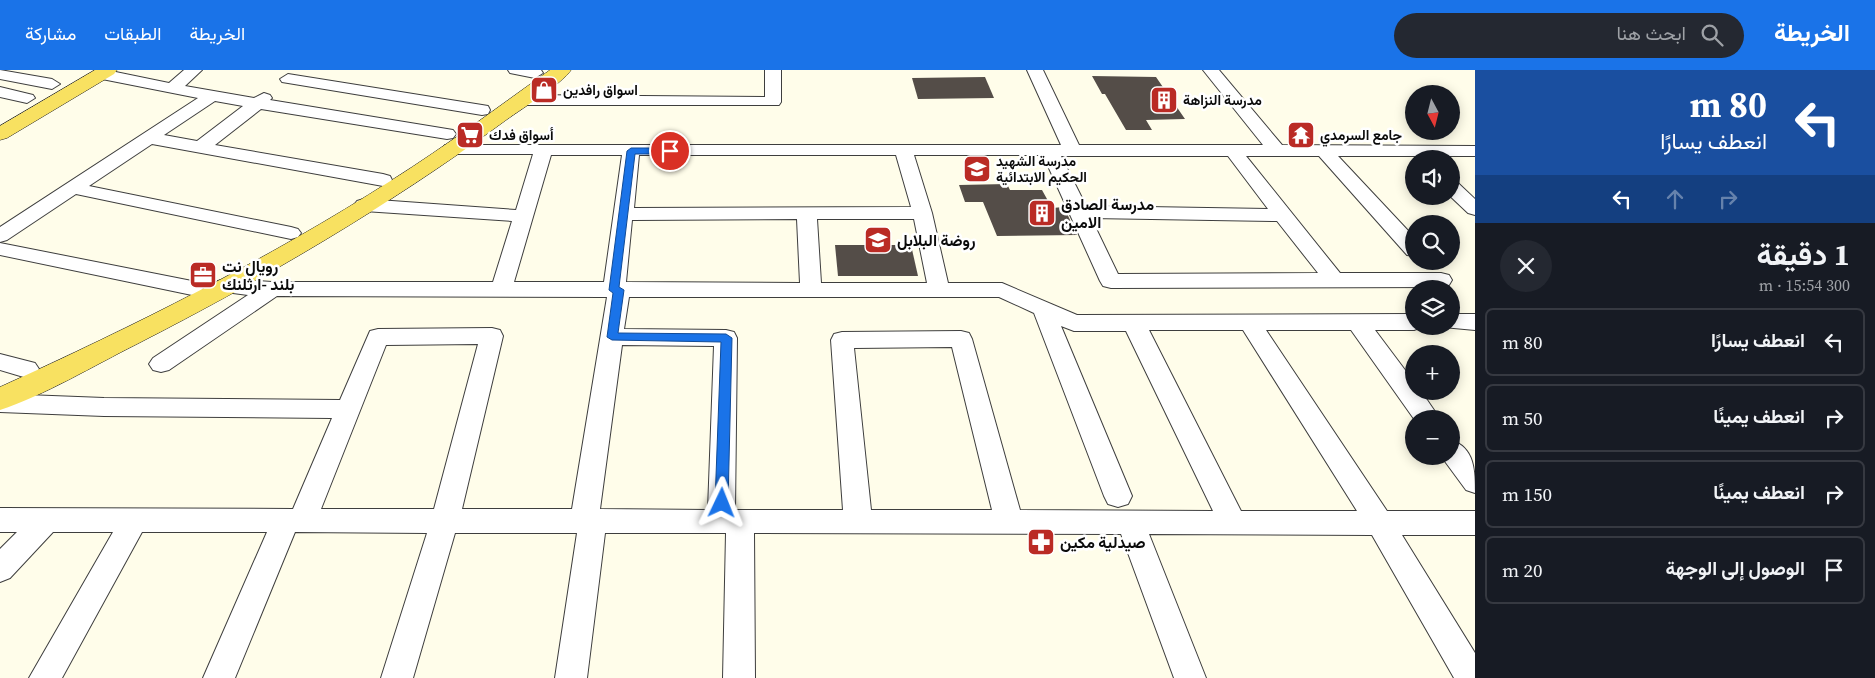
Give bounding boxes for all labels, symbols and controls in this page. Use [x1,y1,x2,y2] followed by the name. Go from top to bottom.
[1394,13,1744,58] search box
[1774,16,1850,49] text: الخريطة
[1616,20,1686,46] text: ابحث هنا
[25,21,76,46] text: مشاركة
[104,21,161,46] text: الطبقات
[189,21,245,46] text: الخريطة
[1698,21,1726,49] icon: search
[529,75,559,105] shop icon: اسواق رافدين
[563,80,638,100] place label: اسواق رافدين
[1690,81,1767,129] text: 80 m
[1149,85,1179,115] building icon: مدرسة النزاهة
[1405,85,1460,140] north arrow
[1405,85,1460,465] map controls
[1183,90,1262,110] place label: مدرسة النزاهة
[1785,90,1850,155] icon: left
[455,120,485,150] supermarket icon: أسواق فدك
[1286,120,1316,150] temple icon: جامع السرمدي
[489,125,554,145] place label: أسواق فدك
[1320,125,1402,147] place label: جامع السرمدي
[1660,126,1767,156] text: انعطف يسارًا
[649,130,691,172] pin
[656,137,684,165] icon: arrive
[1405,150,1460,205] button: sound
[996,151,1087,187] place label: مدرسة الشهيد الحكيم الابتدائية
[962,154,992,184] school or university icon: مدرسة الشهيد الحكيم الابتدائية
[1608,185,1636,213] icon: left
[1661,185,1689,213] icon: ahead
[1714,185,1742,213] icon: right
[1061,193,1154,233] place label: مدرسة الصادق الامين
[1027,198,1057,228] building icon: مدرسة الصادق الامين
[1405,215,1460,270] button: search
[863,225,893,255] school or university icon: روضة البلابل
[897,229,976,251] place label: روضة البلابل
[1757,234,1850,275] text: 1 دقيقة
[1500,240,1552,292] button: close
[222,255,294,295] place label: رويال نت بلند -ارثلنك
[188,260,218,290] office icon: رويال نت بلند -ارثلنك
[1759,274,1850,296] text: 300 m · 15:54
[1405,280,1460,335] button: layers
[1711,327,1805,353] text: انعطف يسارًا
[1820,328,1848,356] icon: left
[1502,329,1543,355] text: 80 m
[1405,345,1460,400] button: +
[1713,403,1805,429] text: انعطف يمينًا
[1820,404,1848,432] icon: right
[1502,405,1543,431] text: 50 m
[1405,410,1460,465] button: −
[695,476,747,528] position arrow
[1713,479,1805,505] text: انعطف يمينًا
[1820,480,1848,508] icon: right
[1502,481,1552,507] text: 150 m
[1026,527,1056,557] pharmacy icon: صيدلية مكين
[1060,531,1146,553] place label: صيدلية مكين
[1666,555,1805,581] text: الوصول إلى الوجهة
[1820,556,1848,584] icon: arrive
[1502,557,1543,583] text: 20 m

